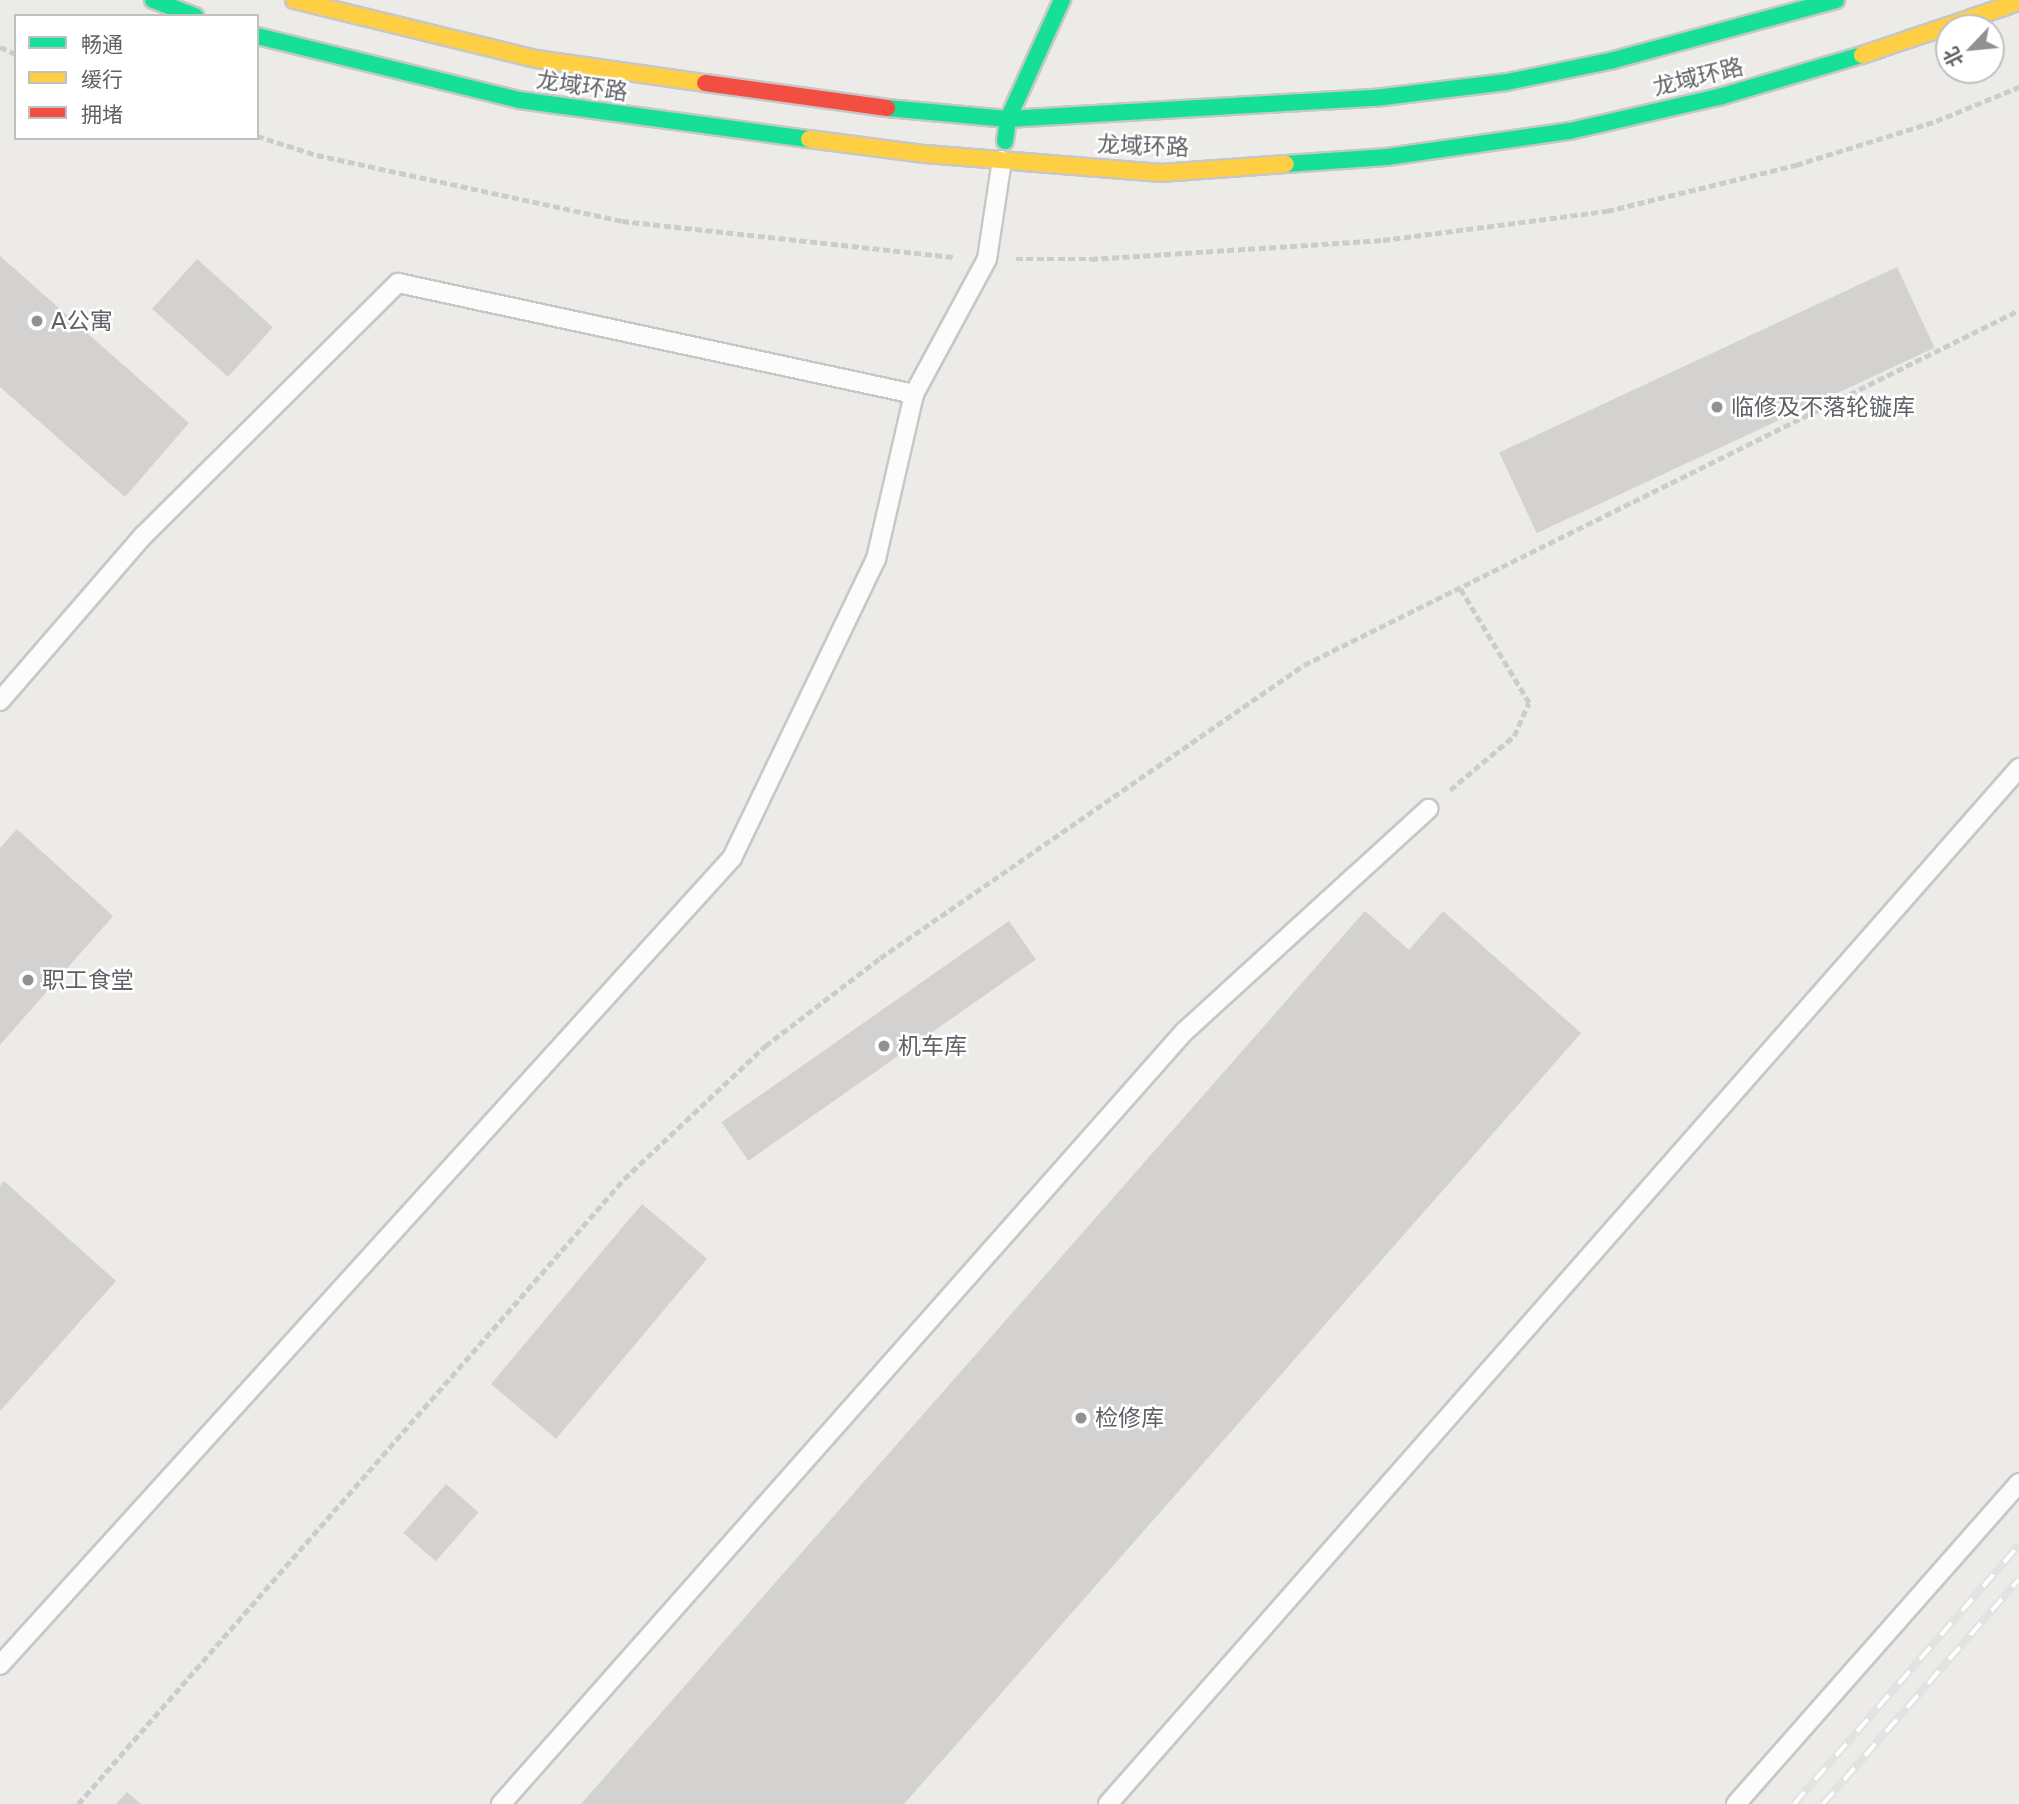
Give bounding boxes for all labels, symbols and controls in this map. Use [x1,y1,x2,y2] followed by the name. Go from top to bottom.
[14,14,259,140] legend
[1935,14,2005,84] north arrow
[81,33,123,57] text: 畅通
[1939,44,1967,71] text: 北
[1650,52,1746,102] street label: 龙域环路
[535,66,629,106] street label: 龙域环路
[81,68,123,92] text: 缓行
[81,103,123,127] text: 拥堵
[1097,131,1189,161] street label: 龙域环路
[51,307,113,335] place label: A公寓
[29,313,45,329] marker: A公寓
[1731,393,1915,421] place label: 临修及不落轮镟库
[1709,399,1725,415] marker: 临修及不落轮镟库
[42,966,134,994] place label: 职工食堂
[20,972,36,988] marker: 职工食堂
[898,1032,967,1060] place label: 机车库
[876,1038,892,1054] marker: 机车库
[1095,1404,1164,1432] place label: 检修库
[1073,1410,1089,1426] marker: 检修库

